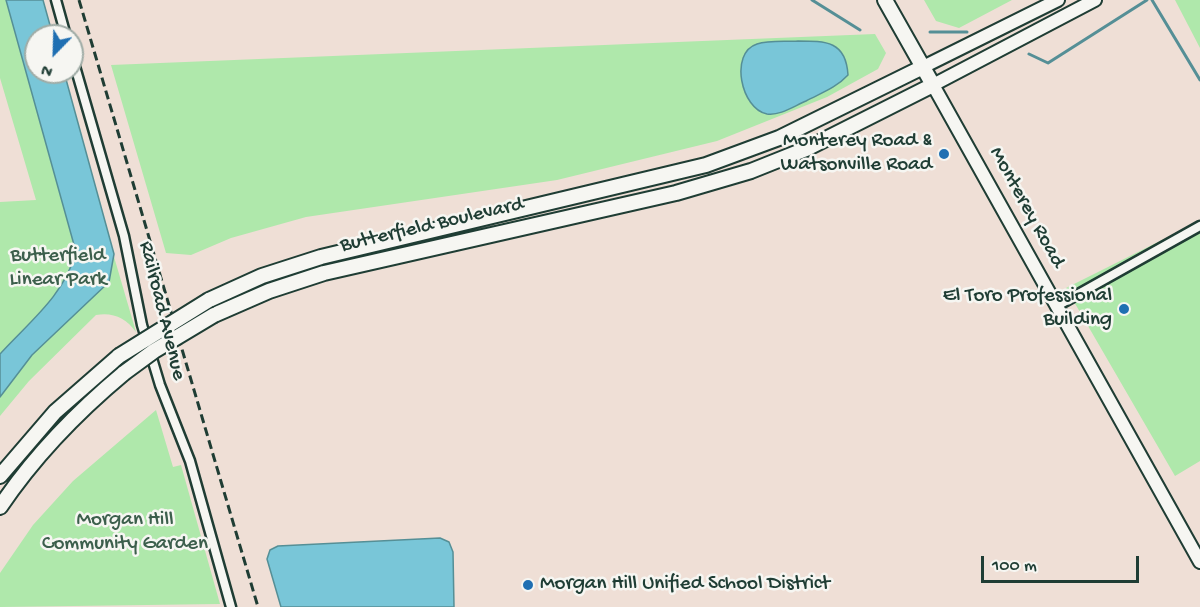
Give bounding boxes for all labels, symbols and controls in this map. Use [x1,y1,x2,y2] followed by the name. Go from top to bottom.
[24,24,84,84] north arrow
[39,58,56,80] text: N
[781,129,932,179] place label: Monterey Road & Watsonville Road
[982,143,1070,273] street label: Monterey Road
[937,147,951,161] marker: Monterey Road & Watsonville Road
[338,193,526,259] street label: Butterfield Boulevard
[132,239,190,383] street label: Railroad Avenue
[9,244,107,294] park label: Butterfield Linear Park
[943,284,1112,334] place label: El Toro Professional Building
[1117,302,1131,316] marker: El Toro Professional Building
[42,508,208,558] park label: Morgan Hill Community Garden
[984,544,1142,582] scale bar
[992,556,1037,577] text: 100 m
[540,572,830,598] place label: Morgan Hill Unified School District
[521,578,535,592] marker: Morgan Hill Unified School District

